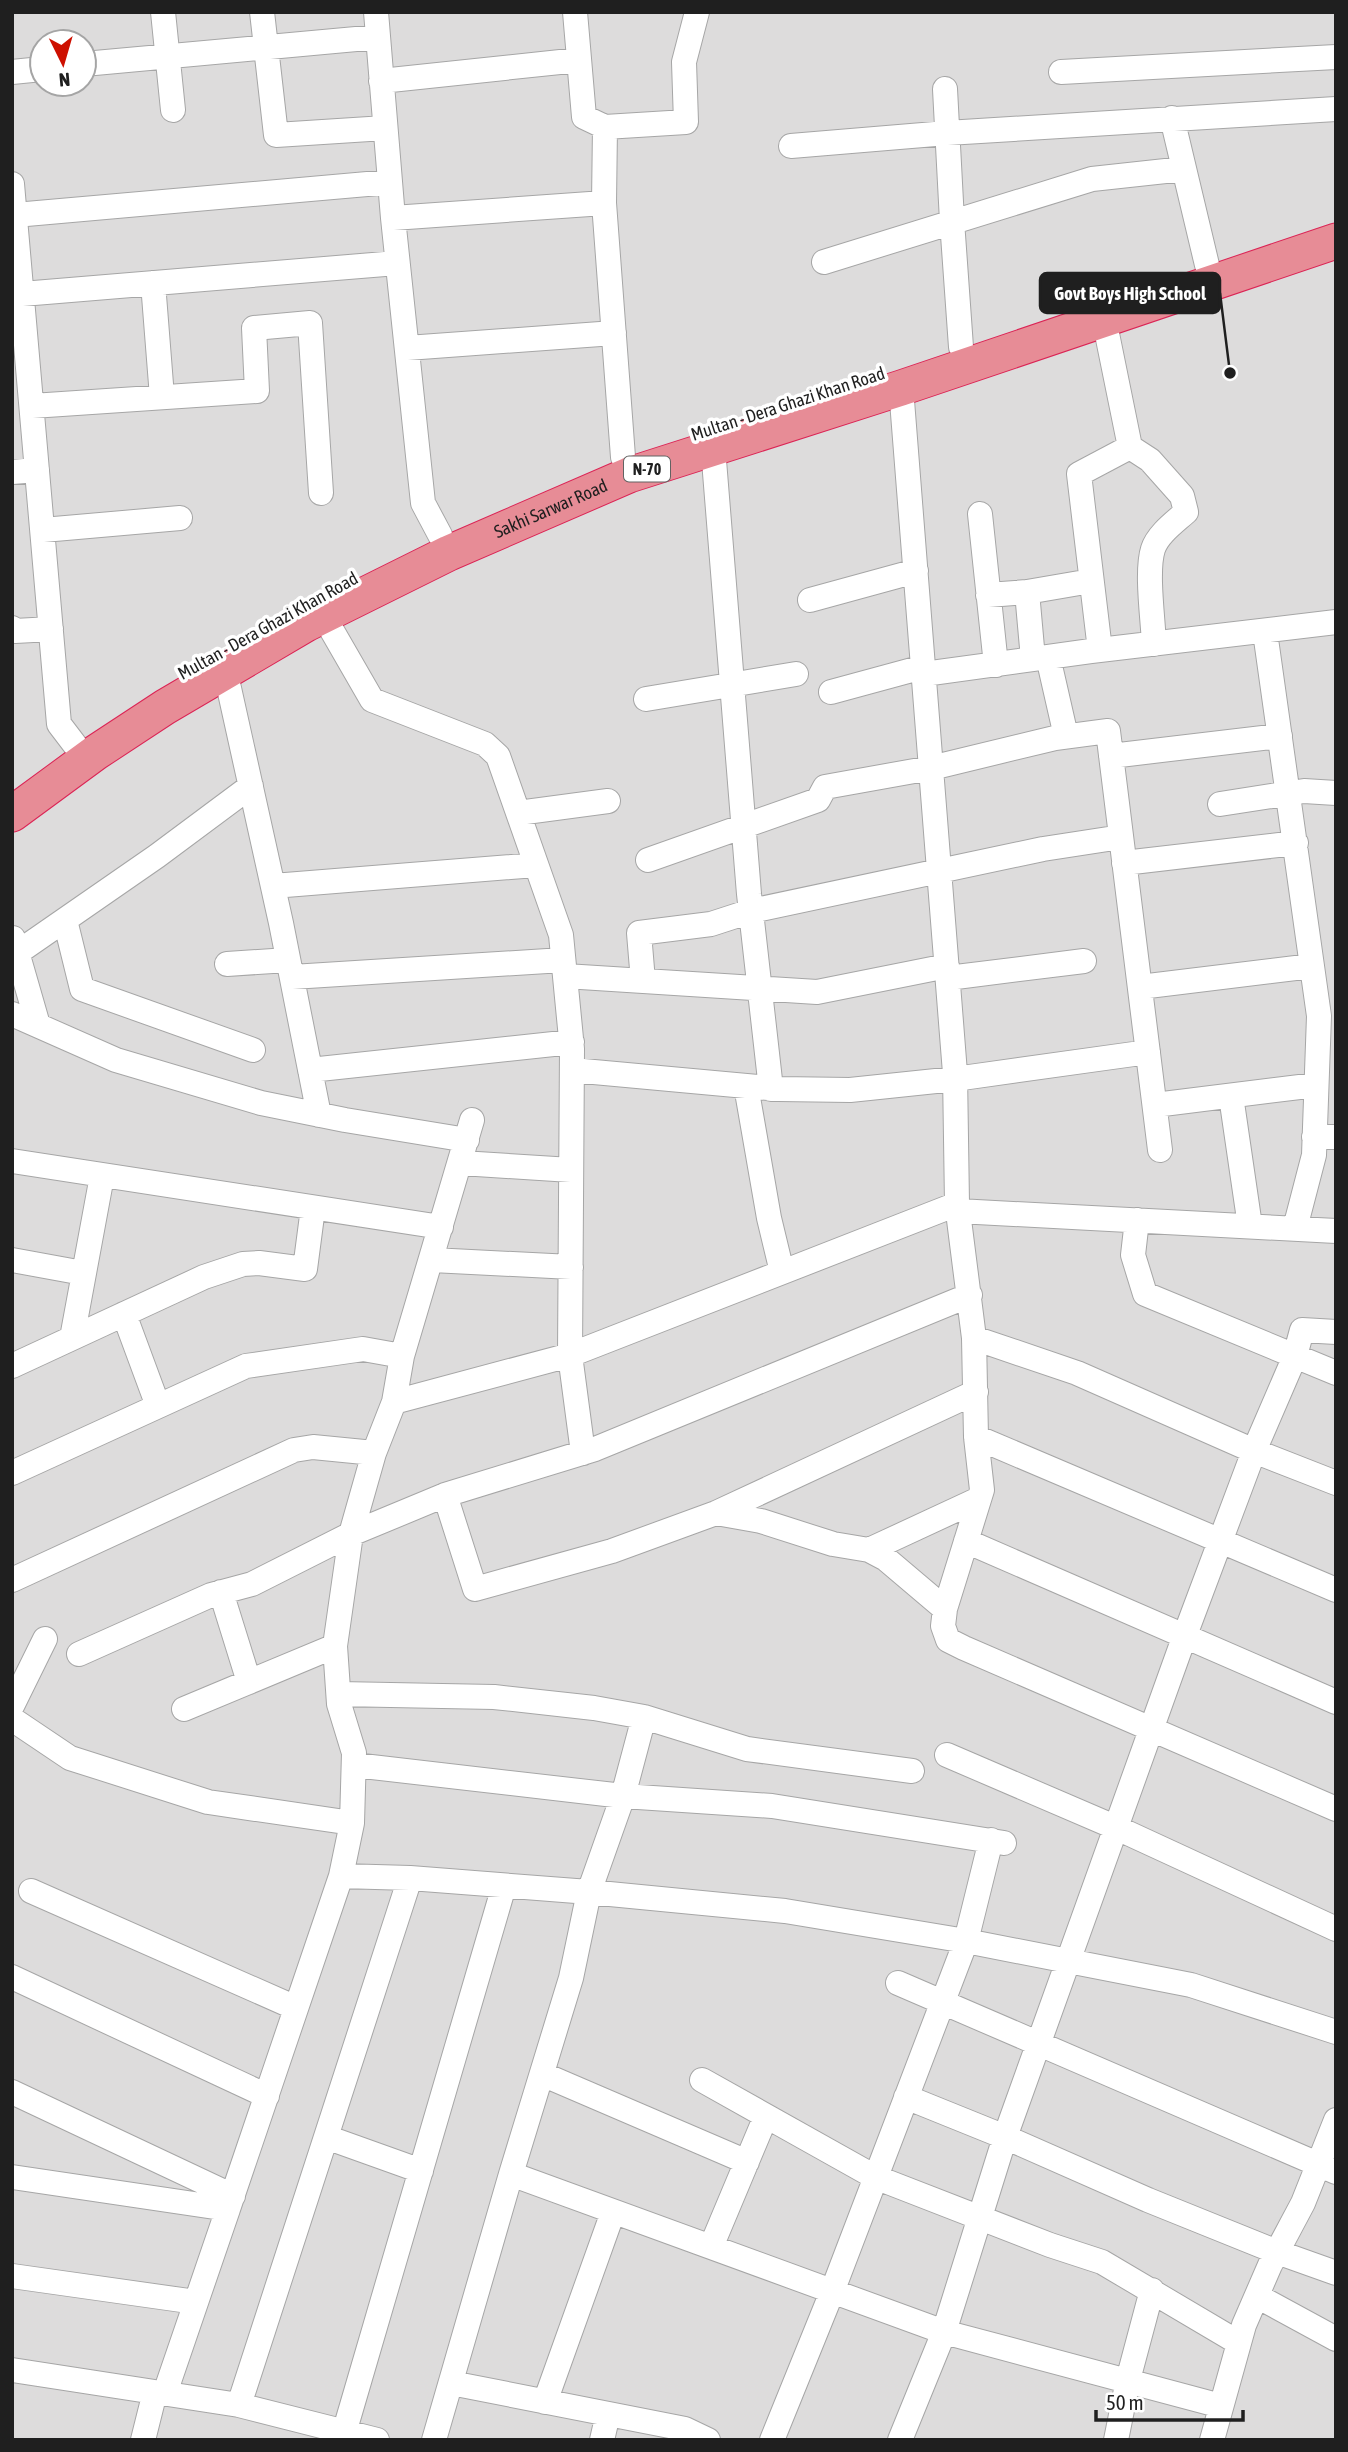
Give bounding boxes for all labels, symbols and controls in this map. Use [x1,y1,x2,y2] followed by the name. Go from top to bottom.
[28,28,98,98] north arrow
[58,68,71,91] text: N
[1040,273,1220,313] callout: Govt Boys High School
[1054,282,1207,304] text: Govt Boys High School
[688,362,887,445] street label: Multan - Dera Ghazi Khan Road
[624,456,670,482] road number: N-70
[491,475,611,542] street label: Sakhi Sarwar Road
[174,567,361,684] street label: Multan - Dera Ghazi Khan Road
[1096,2378,1243,2422] scale bar
[1106,2390,1144,2414] text: 50 m

